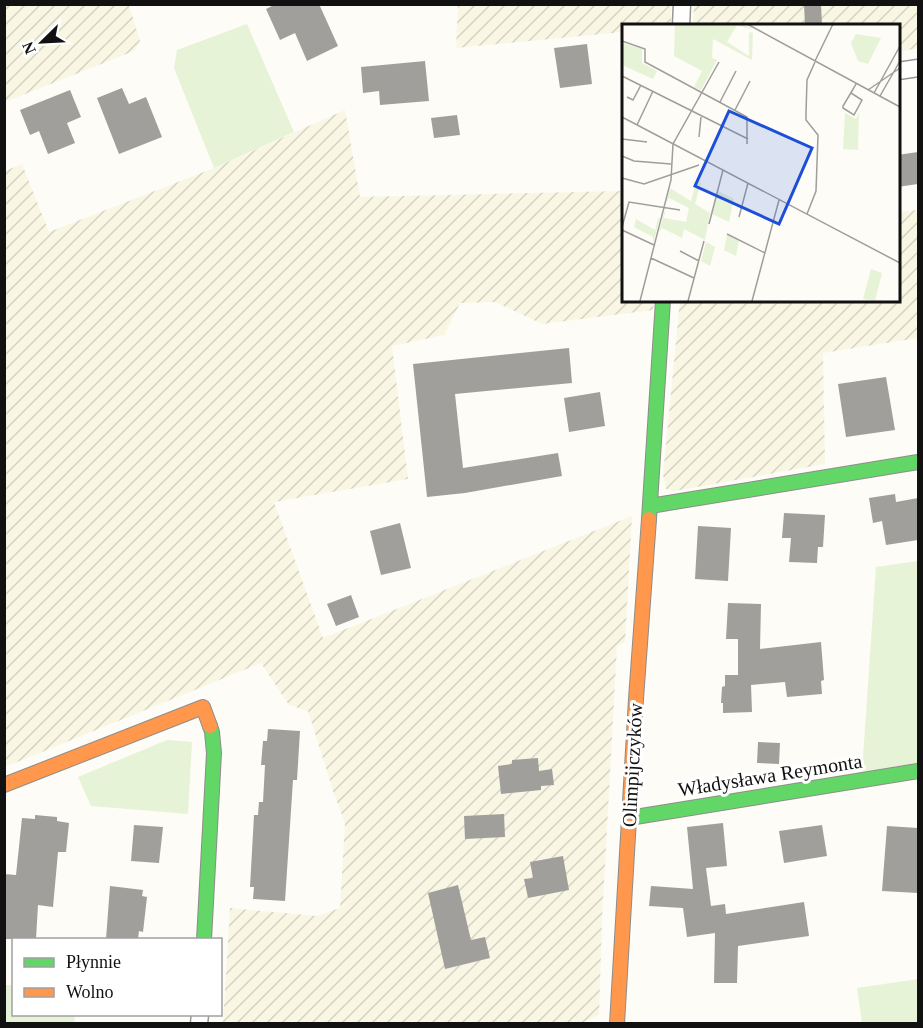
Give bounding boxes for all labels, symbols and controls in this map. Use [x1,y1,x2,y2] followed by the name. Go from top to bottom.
[12,12,72,72] north arrow
[622,24,899,302] inset map
[18,39,39,57] text: N
[618,702,647,828] street label: Olimpijczyków
[676,750,864,801] street label: Władysława Reymonta
[12,938,222,1016] legend
[66,952,121,972] text: Płynnie
[66,982,114,1002] text: Wolno

